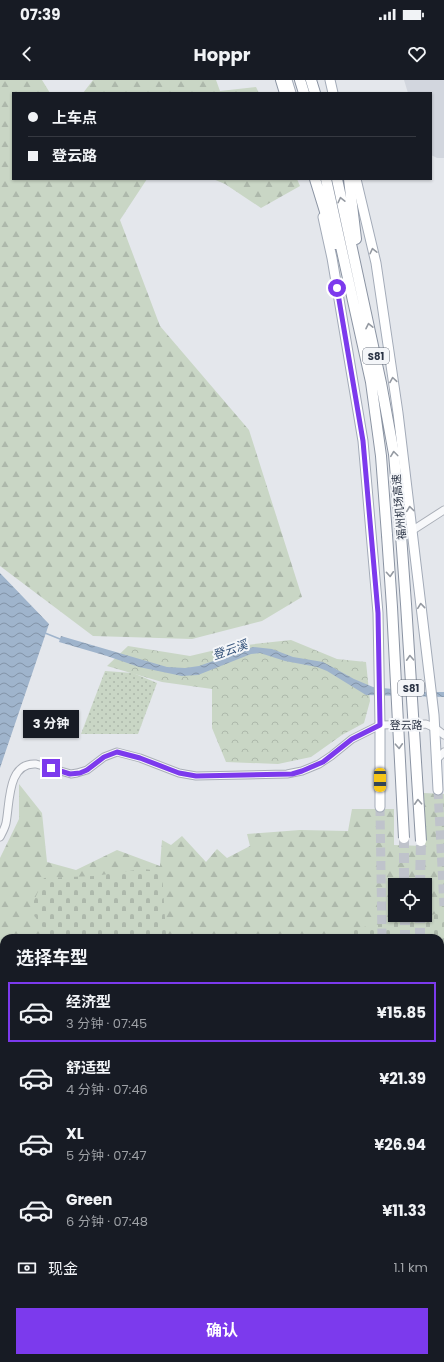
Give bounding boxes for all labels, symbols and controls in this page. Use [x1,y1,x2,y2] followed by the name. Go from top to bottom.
[20,4,60,25] text: 07:39
[194,42,250,67] text: Hoppr
[16,43,38,65] icon: back
[406,43,428,65] icon: heart
[52,107,97,128] text: 上车点
[52,145,97,166] text: 登云路
[338,196,346,203] one-way arrow
[369,248,378,255] one-way arrow
[328,279,346,297] route start
[366,323,374,330] one-way arrow
[363,348,389,364] road number: S81
[389,377,398,383] one-way arrow
[390,451,399,457] one-way arrow
[388,473,410,541] street label: 福州机场高速
[406,506,415,512] one-way arrow
[385,571,394,577] one-way arrow
[417,603,426,609] one-way arrow
[210,635,252,663] water label: 登云溪
[405,655,414,661] one-way arrow
[398,680,424,696] road number: S81
[23,710,79,738] callout: 3 分钟
[33,714,69,733] text: 3 分钟
[390,717,423,733] street label: 登云路
[395,743,404,749] one-way arrow
[42,759,60,777] route end
[374,768,386,792] car
[414,799,423,805] one-way arrow
[388,878,432,922] map controls
[388,878,432,922] button: locate
[16,945,88,970] text: 选择车型
[66,991,111,1012] text: 经济型
[18,994,54,1030] icon: car
[377,1002,426,1023] text: ¥15.85
[66,1014,147,1033] text: 3 分钟 · 07:45
[66,1057,111,1078] text: 舒适型
[18,1060,54,1096] icon: car
[379,1068,426,1089] text: ¥21.39
[66,1080,148,1099] text: 4 分钟 · 07:46
[66,1123,84,1144] text: XL
[18,1126,54,1162] icon: car
[374,1134,426,1155] text: ¥26.94
[66,1146,147,1165] text: 5 分钟 · 07:47
[66,1189,112,1210] text: Green
[18,1192,54,1228] icon: car
[382,1200,426,1221] text: ¥11.33
[66,1212,148,1231] text: 6 分钟 · 07:48
[16,1257,38,1279] icon: cash
[48,1258,78,1279] text: 现金
[393,1258,428,1277] text: 1.1 km
[16,1308,428,1354] button: 确认

